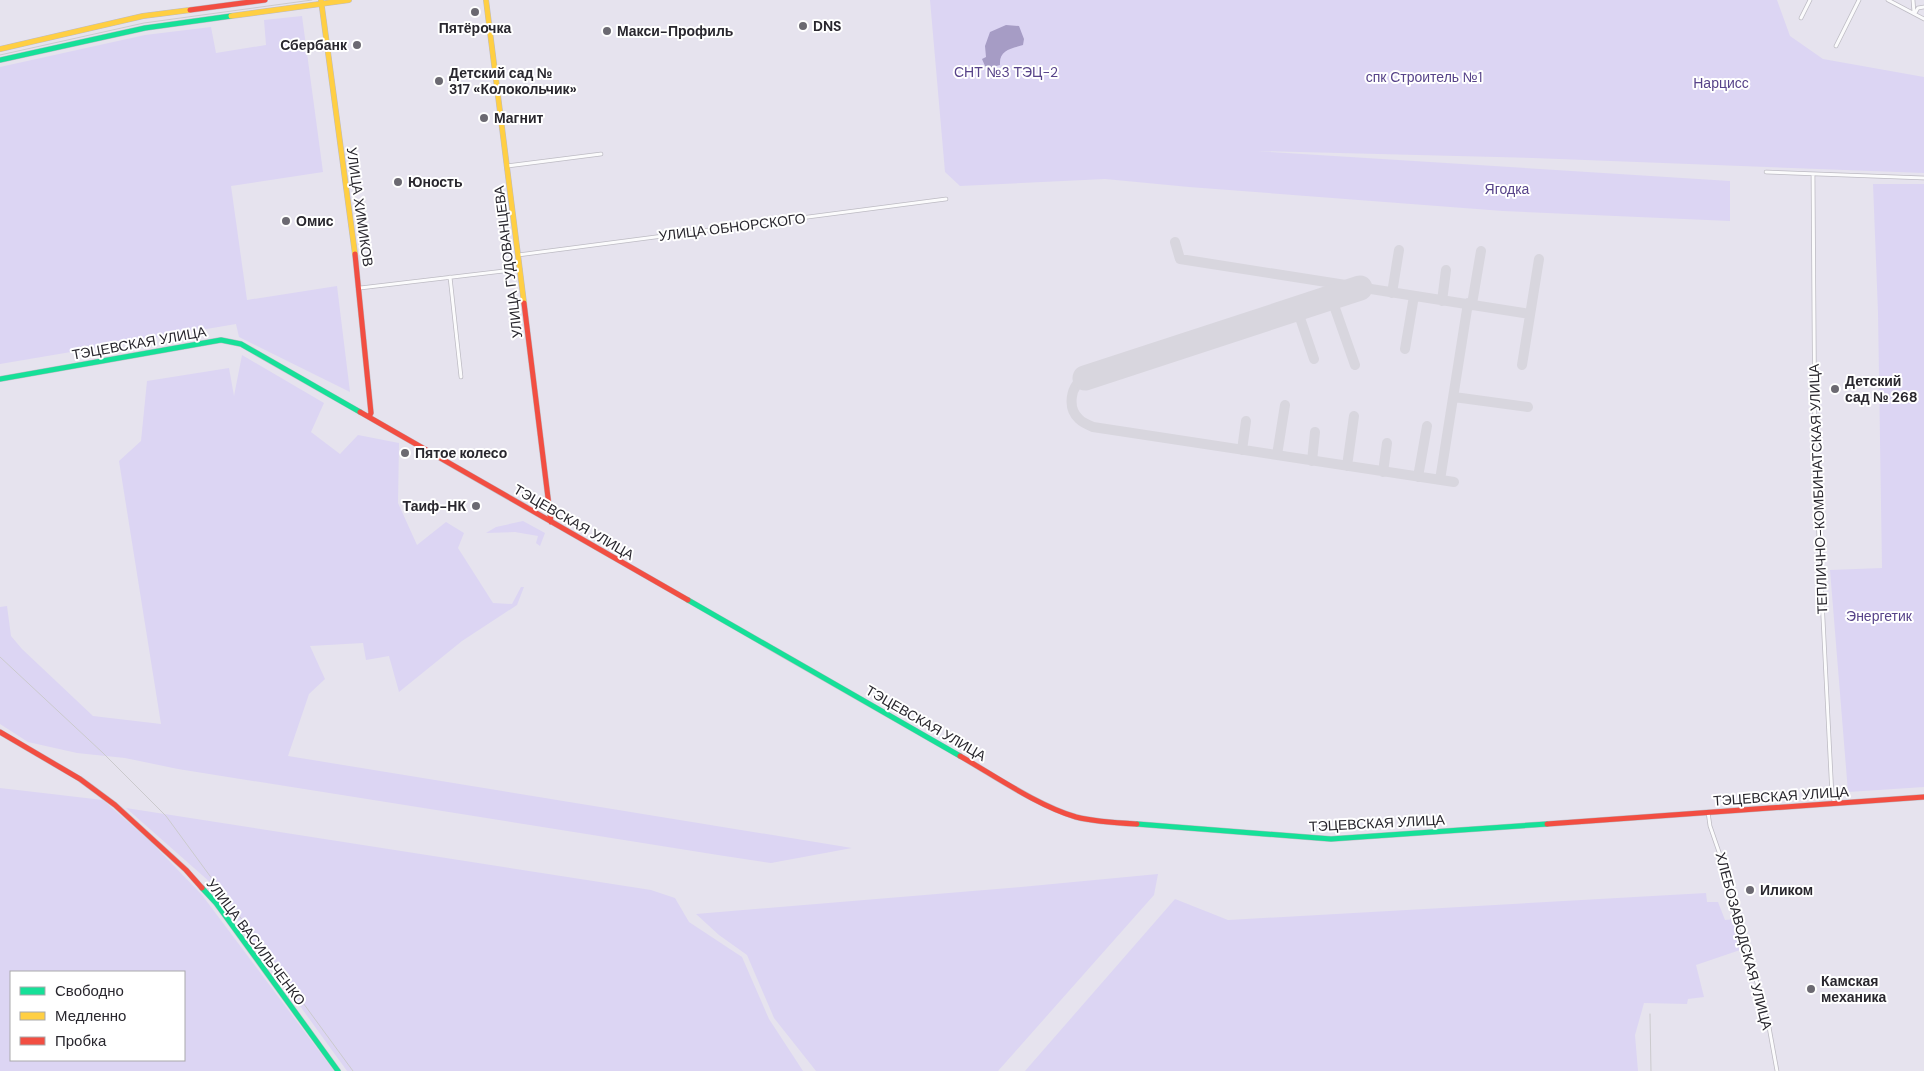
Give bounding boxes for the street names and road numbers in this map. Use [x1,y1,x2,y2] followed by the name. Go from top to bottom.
[343,146,377,268] street label: УЛИЦА ХИМИКОВ
[490,184,526,339] street label: УЛИЦА ГУДОВАНЦЕВА
[657,209,807,245] street label: УЛИЦА ОБНОРСКОГО
[70,322,208,364] street label: ТЭЦЕВСКАЯ УЛИЦА
[1805,363,1831,615] street label: ТЕПЛИЧНО-КОМБИНАТСКАЯ УЛИЦА
[511,480,638,564] street label: ТЭЦЕВСКАЯ УЛИЦА
[863,681,990,765] street label: ТЭЦЕВСКАЯ УЛИЦА
[1713,782,1850,810] street label: ТЭЦЕВСКАЯ УЛИЦА
[1309,810,1446,836] street label: ТЭЦЕВСКАЯ УЛИЦА
[1712,850,1777,1033] street label: ХЛЕБОЗАВОДСКАЯ УЛИЦА
[202,875,310,1009] street label: УЛИЦА ВАСИЛЬЧЕНКО

